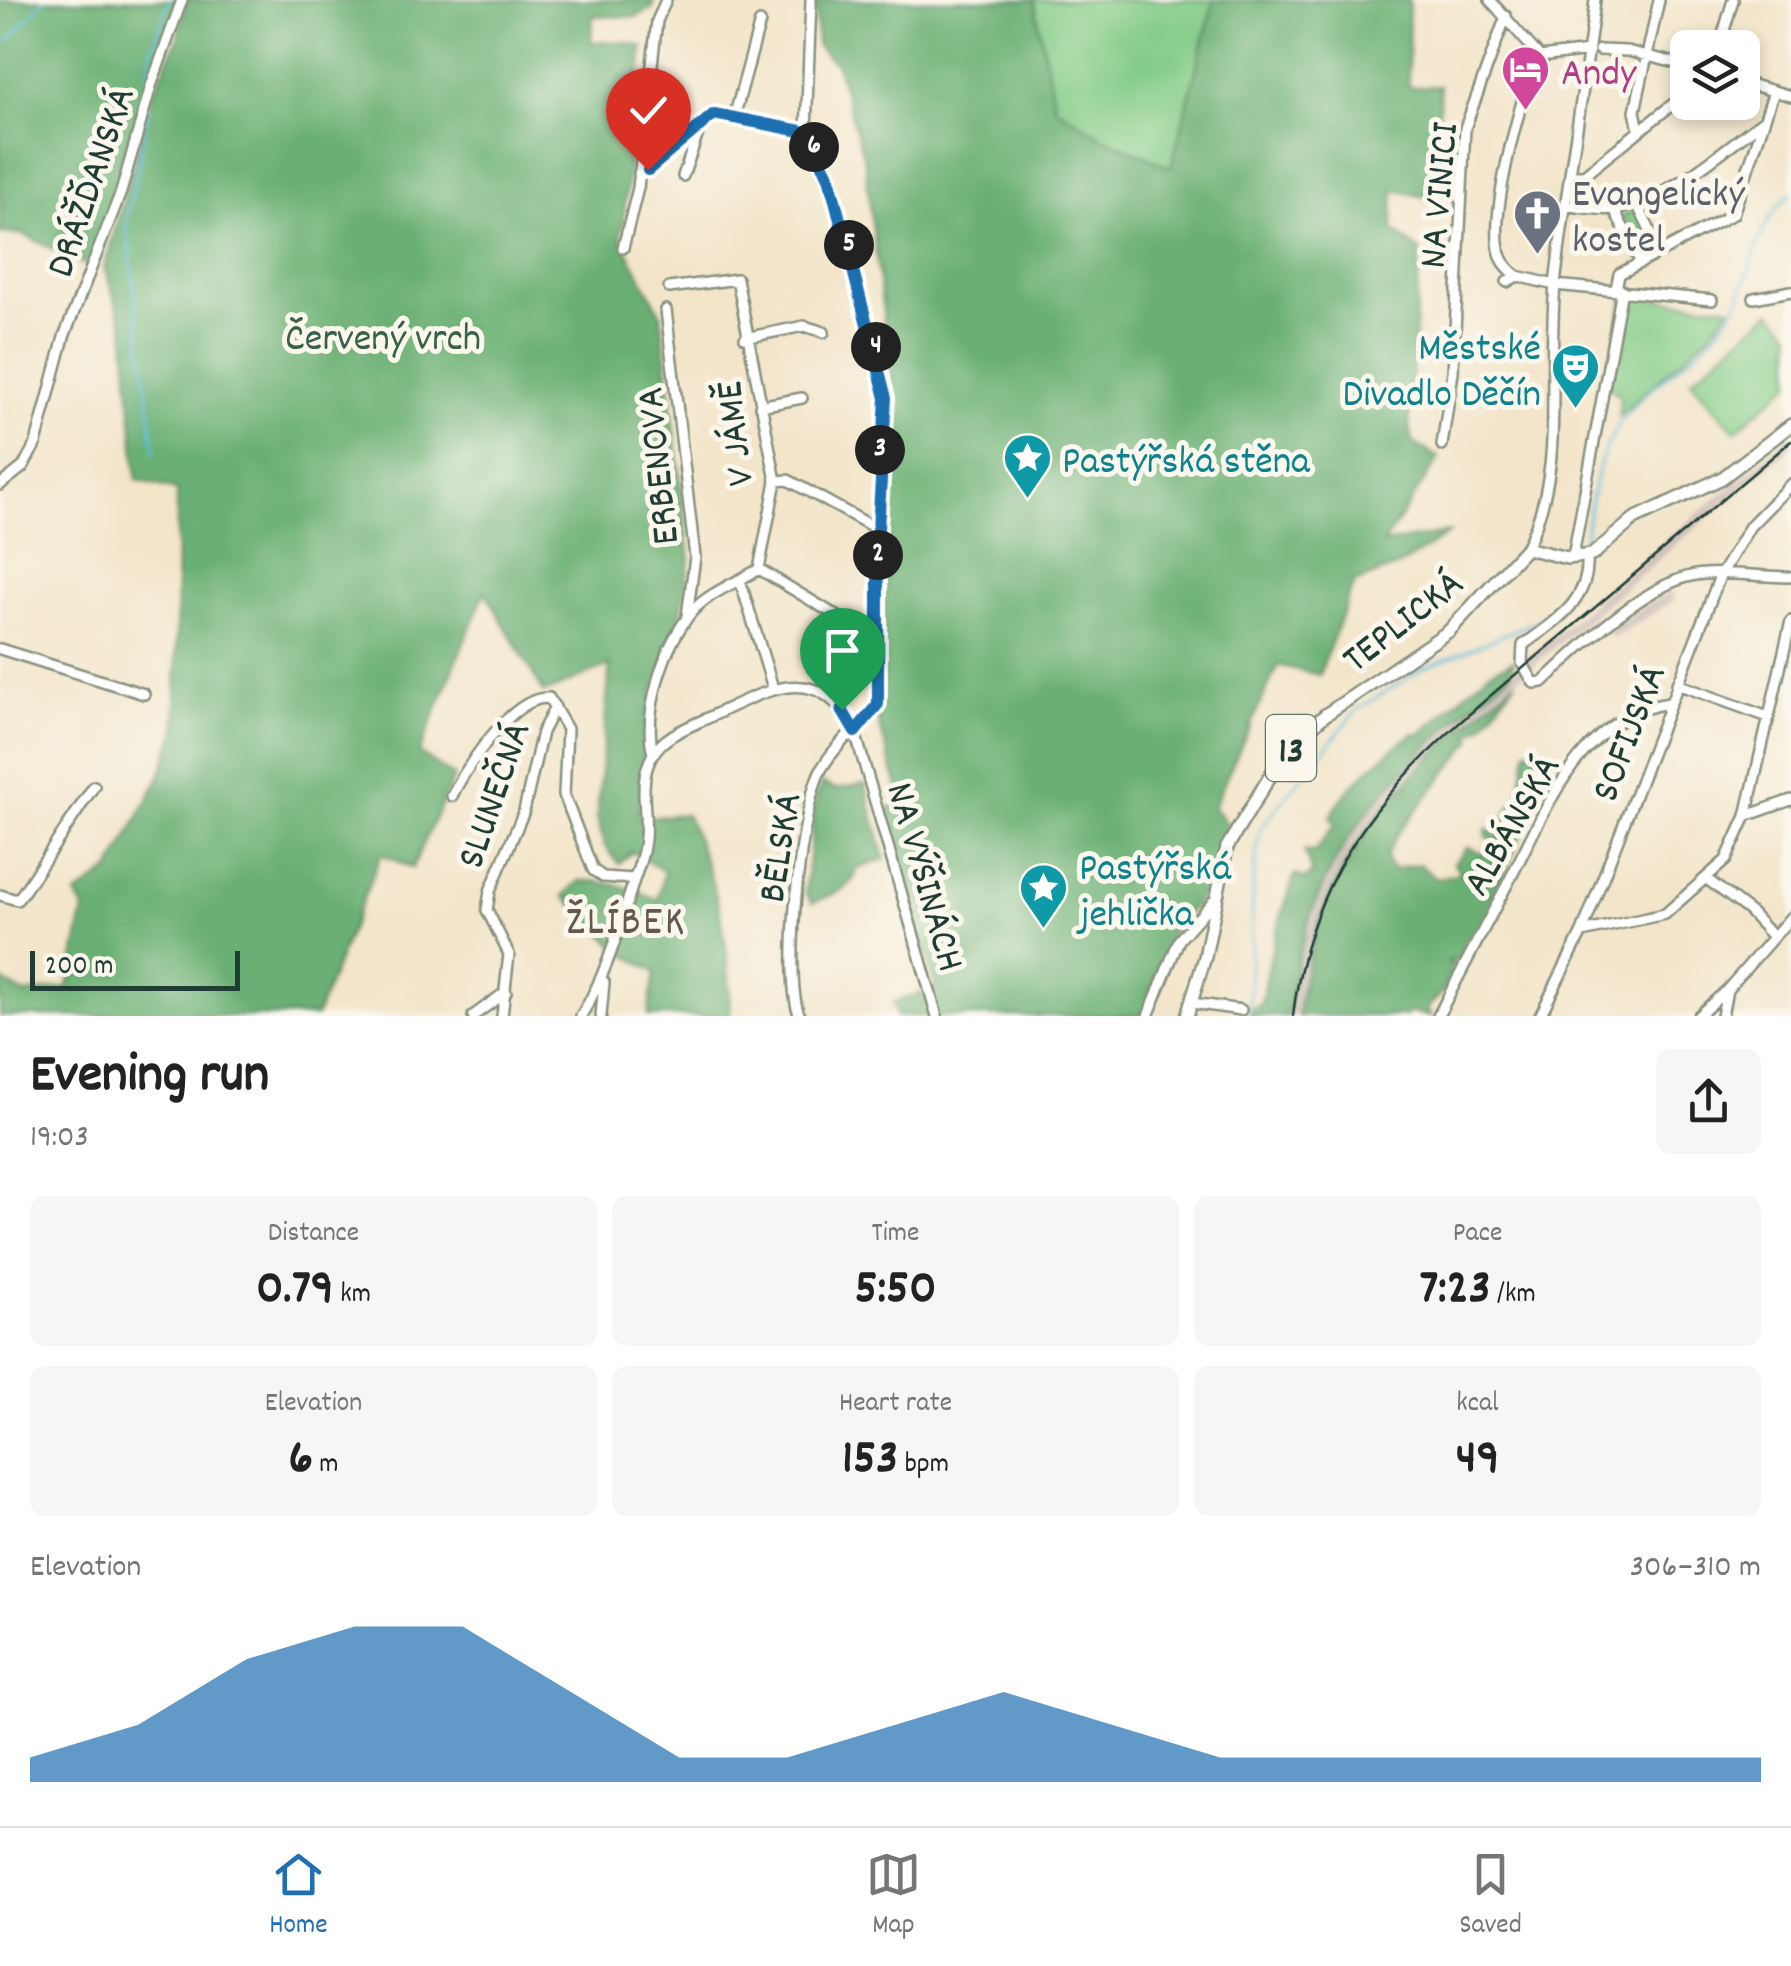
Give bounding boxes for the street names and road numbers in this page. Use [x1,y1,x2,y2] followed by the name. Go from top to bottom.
[35,80,153,286] street label: DRÁŽĎANSKÁ
[1408,120,1477,271] street label: NA VINICI
[704,378,773,489] street label: V JÁMĚ
[625,383,698,547] street label: ERBENOVA
[1332,559,1478,690] street label: TEPLICKÁ
[1580,658,1684,811] street label: SOFIJSKÁ
[446,715,549,877] street label: SLUNEČNÁ
[1266,715,1316,781] road number: 13
[1451,746,1578,908] street label: ALBÁNSKÁ
[868,777,976,979] street label: NA VÝŠINÁCH
[747,789,820,907] street label: BĚLSKÁ

